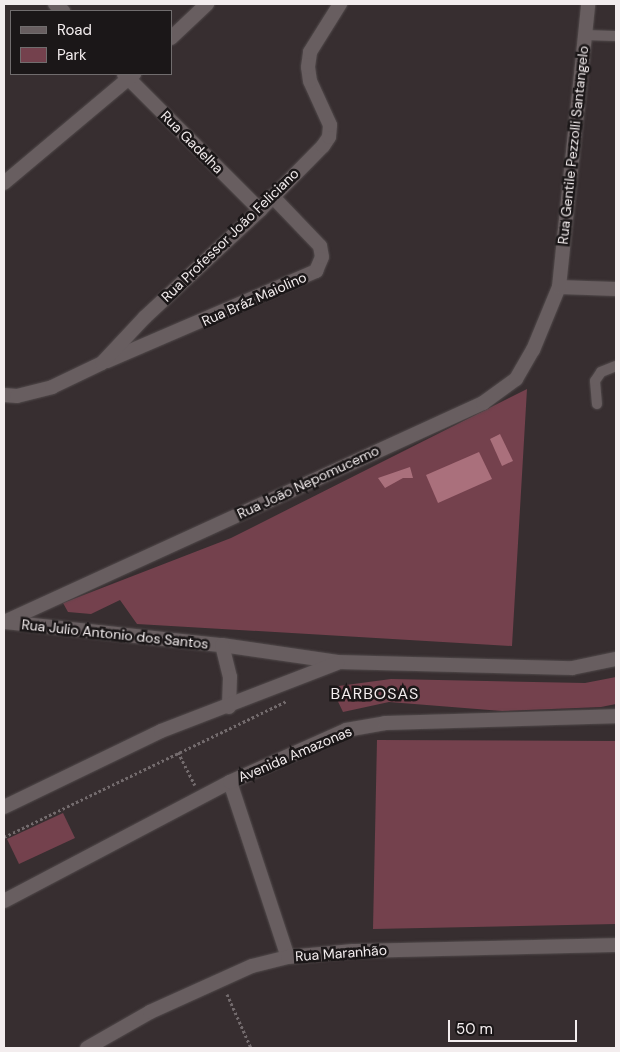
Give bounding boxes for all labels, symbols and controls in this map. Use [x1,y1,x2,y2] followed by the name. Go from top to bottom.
[10,10,172,75] legend
[57,20,92,40] text: Road
[57,45,87,65] text: Park
[554,45,592,245] street label: Rua Gentile Pezzolli Santangelo
[157,107,227,177] street label: Rua Gadelha
[158,165,302,305] street label: Rua Professor João Feliciano
[199,268,309,330] street label: Rua Bráz Maiolino
[234,442,382,522] street label: Rua João Nepomucemo
[21,616,209,652] street label: Rua Julio Antonio dos Santos
[330,684,420,704] district label: BARBOSAS
[236,722,354,786] street label: Avenida Amazonas
[295,941,387,965] street label: Rua Maranhão
[450,1010,579,1042] scale bar
[456,1019,493,1039] text: 50 m

